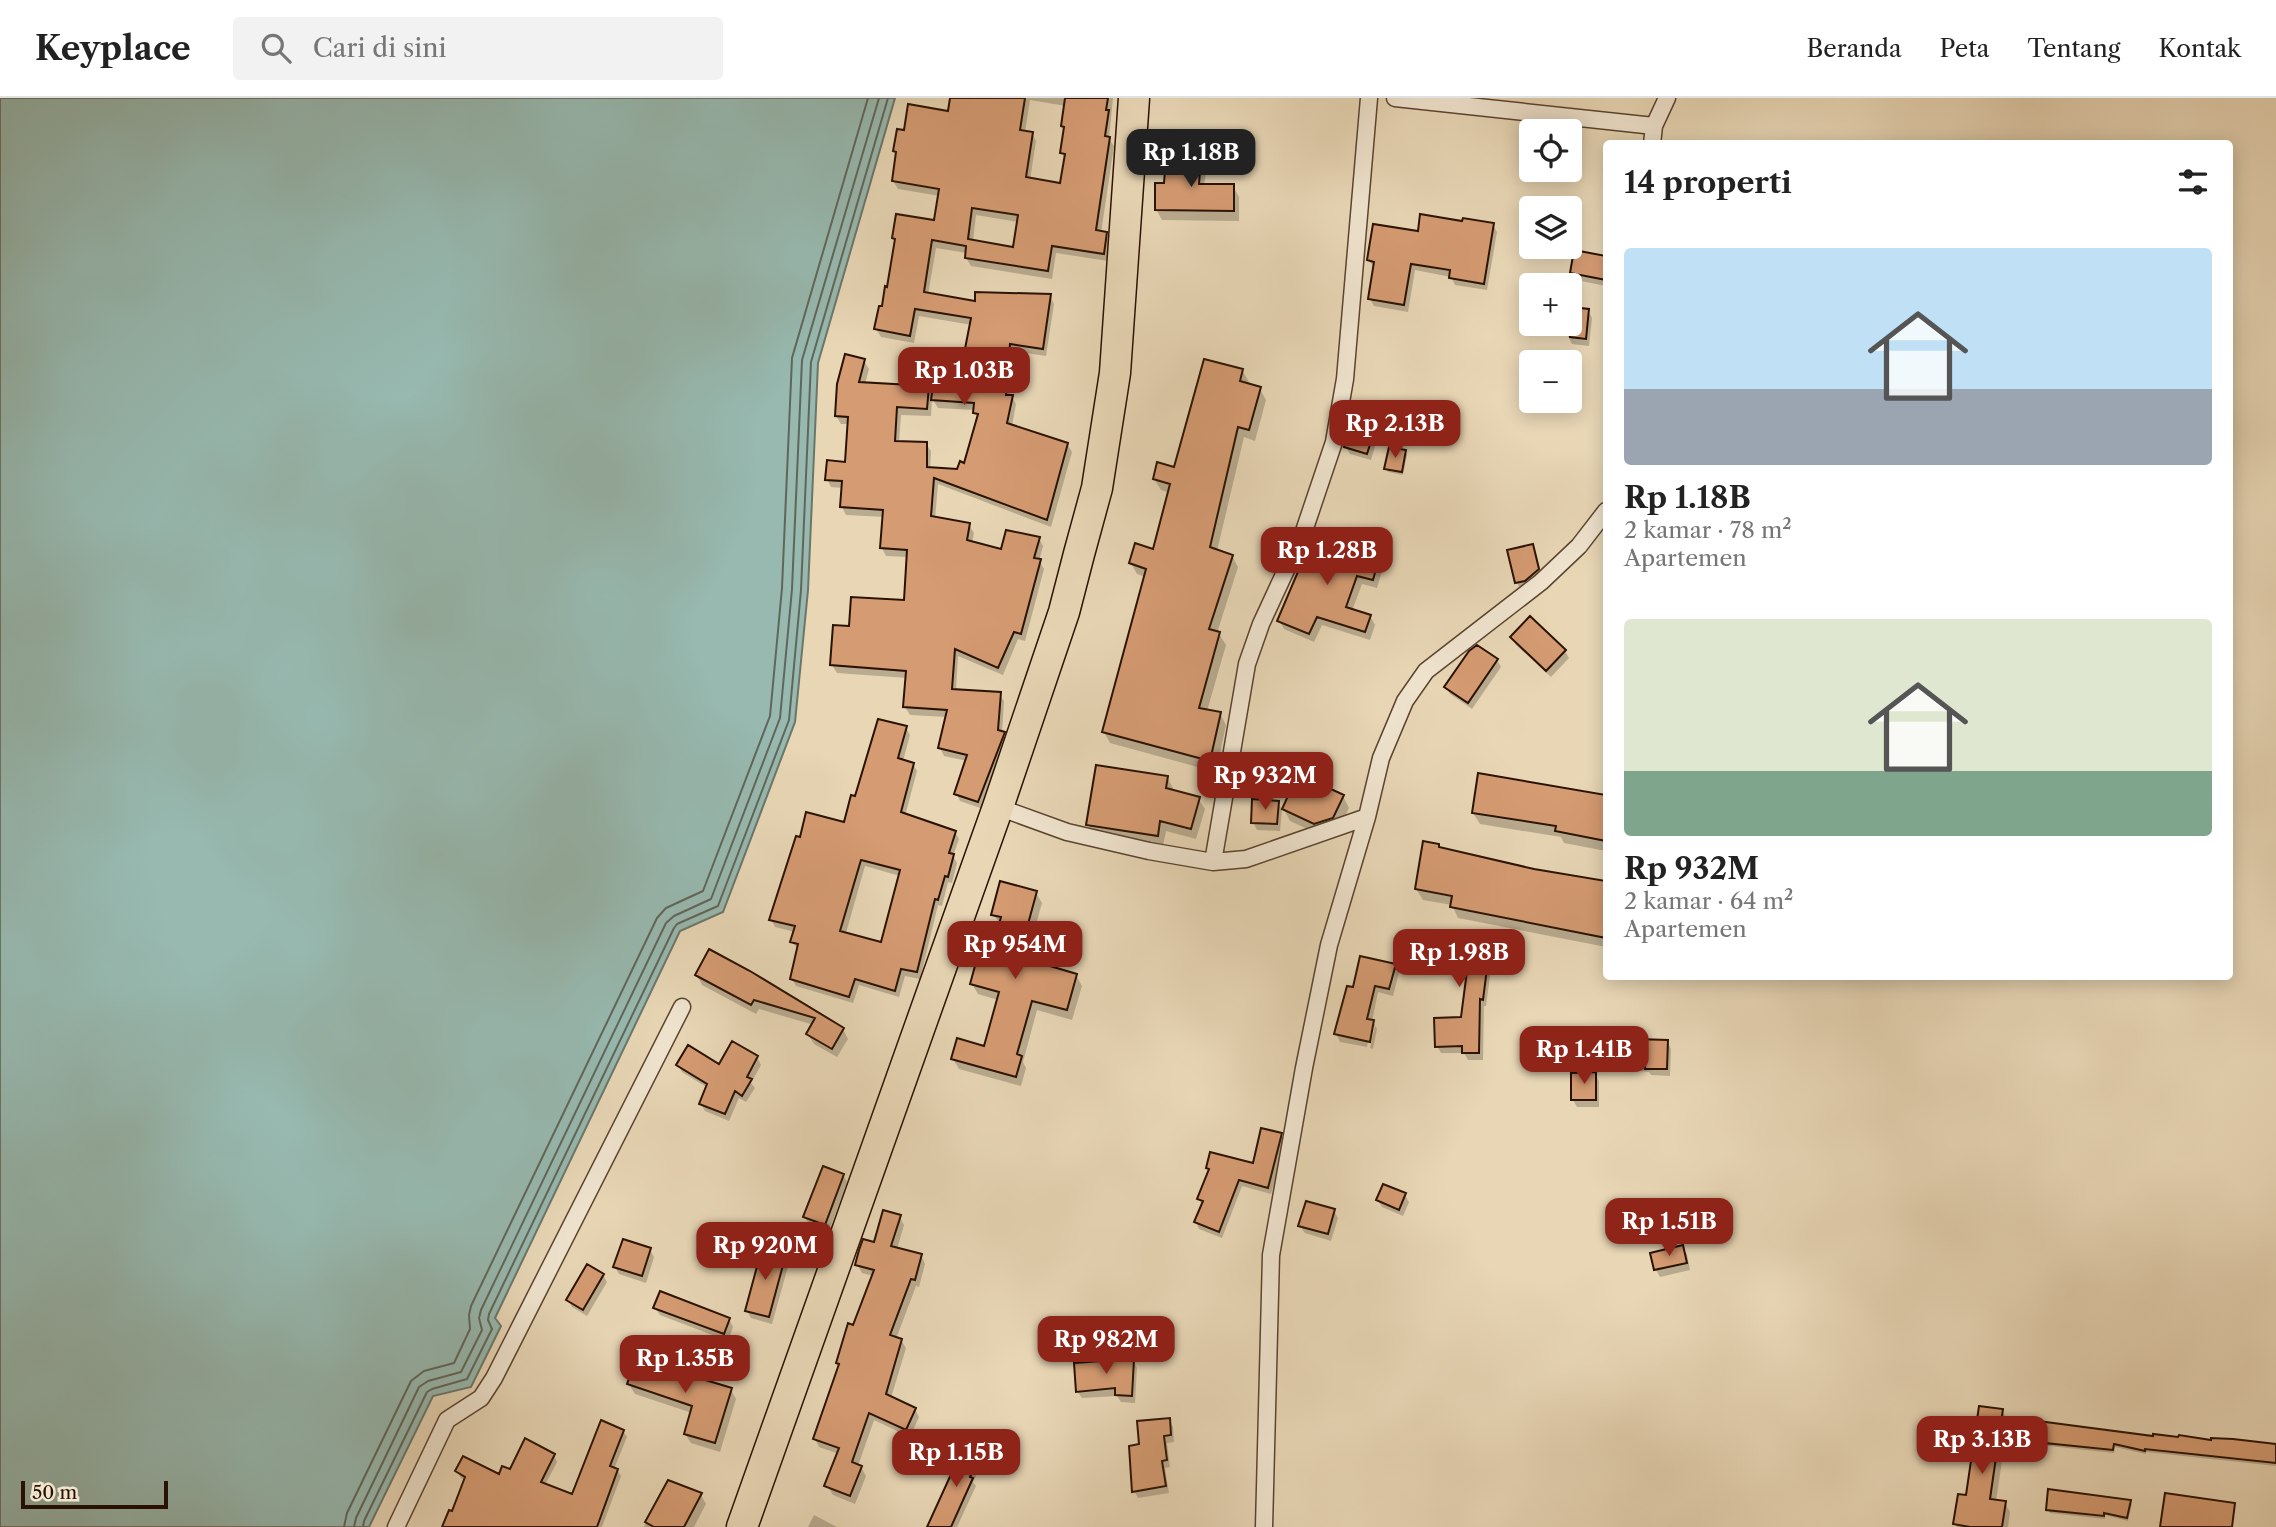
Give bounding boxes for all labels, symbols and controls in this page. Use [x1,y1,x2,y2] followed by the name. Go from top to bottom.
[233,17,723,80] search box
[35,28,191,69] text: Keyplace
[257,29,295,67] icon: search
[313,32,446,64] text: Cari di sini
[1806,34,1902,63] text: Beranda
[1940,34,1989,63] text: Peta
[2027,34,2120,63] text: Tentang
[2158,34,2241,63] text: Kontak
[1519,119,1582,413] map controls
[1519,119,1582,182] button: locate
[1119,130,1263,189] pin: Rp 1.18B
[1142,138,1240,166] text: Rp 1.18B
[2174,163,2212,201] icon: filters
[1624,164,1792,201] text: 14 properti
[1519,196,1582,259] button: layers
[1519,273,1582,336] button: +
[1855,293,1981,419] icon: home
[892,348,1036,407] pin: Rp 1.03B
[1519,350,1582,413] button: −
[914,356,1014,384] text: Rp 1.03B
[1323,400,1467,460] pin: Rp 2.13B
[1345,409,1445,437] text: Rp 2.13B
[1624,479,1751,516] text: Rp 1.18B
[1624,516,1792,544] text: 2 kamar · 78 m²
[1255,528,1399,587] pin: Rp 1.28B
[1277,536,1377,564] text: Rp 1.28B
[1624,544,1747,572] text: Apartemen
[1855,664,1981,790] icon: home
[1200,752,1330,812] pin: Rp 932M
[1213,761,1317,789] text: Rp 932M
[1624,850,1759,887] text: Rp 932M
[1624,887,1794,915] text: 2 kamar · 64 m²
[1624,915,1747,943] text: Apartemen
[950,922,1080,981] pin: Rp 954M
[963,930,1067,958] text: Rp 954M
[1387,930,1531,989] pin: Rp 1.98B
[1409,938,1509,966] text: Rp 1.98B
[1512,1026,1656,1086] pin: Rp 1.41B
[1536,1035,1632,1063] text: Rp 1.41B
[1597,1198,1741,1258] pin: Rp 1.51B
[1621,1207,1717,1235] text: Rp 1.51B
[700,1222,830,1282] pin: Rp 920M
[712,1231,818,1259] text: Rp 920M
[1041,1316,1171,1376] pin: Rp 982M
[1054,1325,1158,1353] text: Rp 982M
[613,1336,757,1395] pin: Rp 1.35B
[636,1344,734,1372] text: Rp 1.35B
[1910,1416,2054,1476] pin: Rp 3.13B
[1933,1425,2031,1453] text: Rp 3.13B
[884,1430,1028,1489] pin: Rp 1.15B
[908,1438,1004,1466] text: Rp 1.15B
[21,1478,168,1510] scale bar
[32,1481,77,1504] text: 50 m

